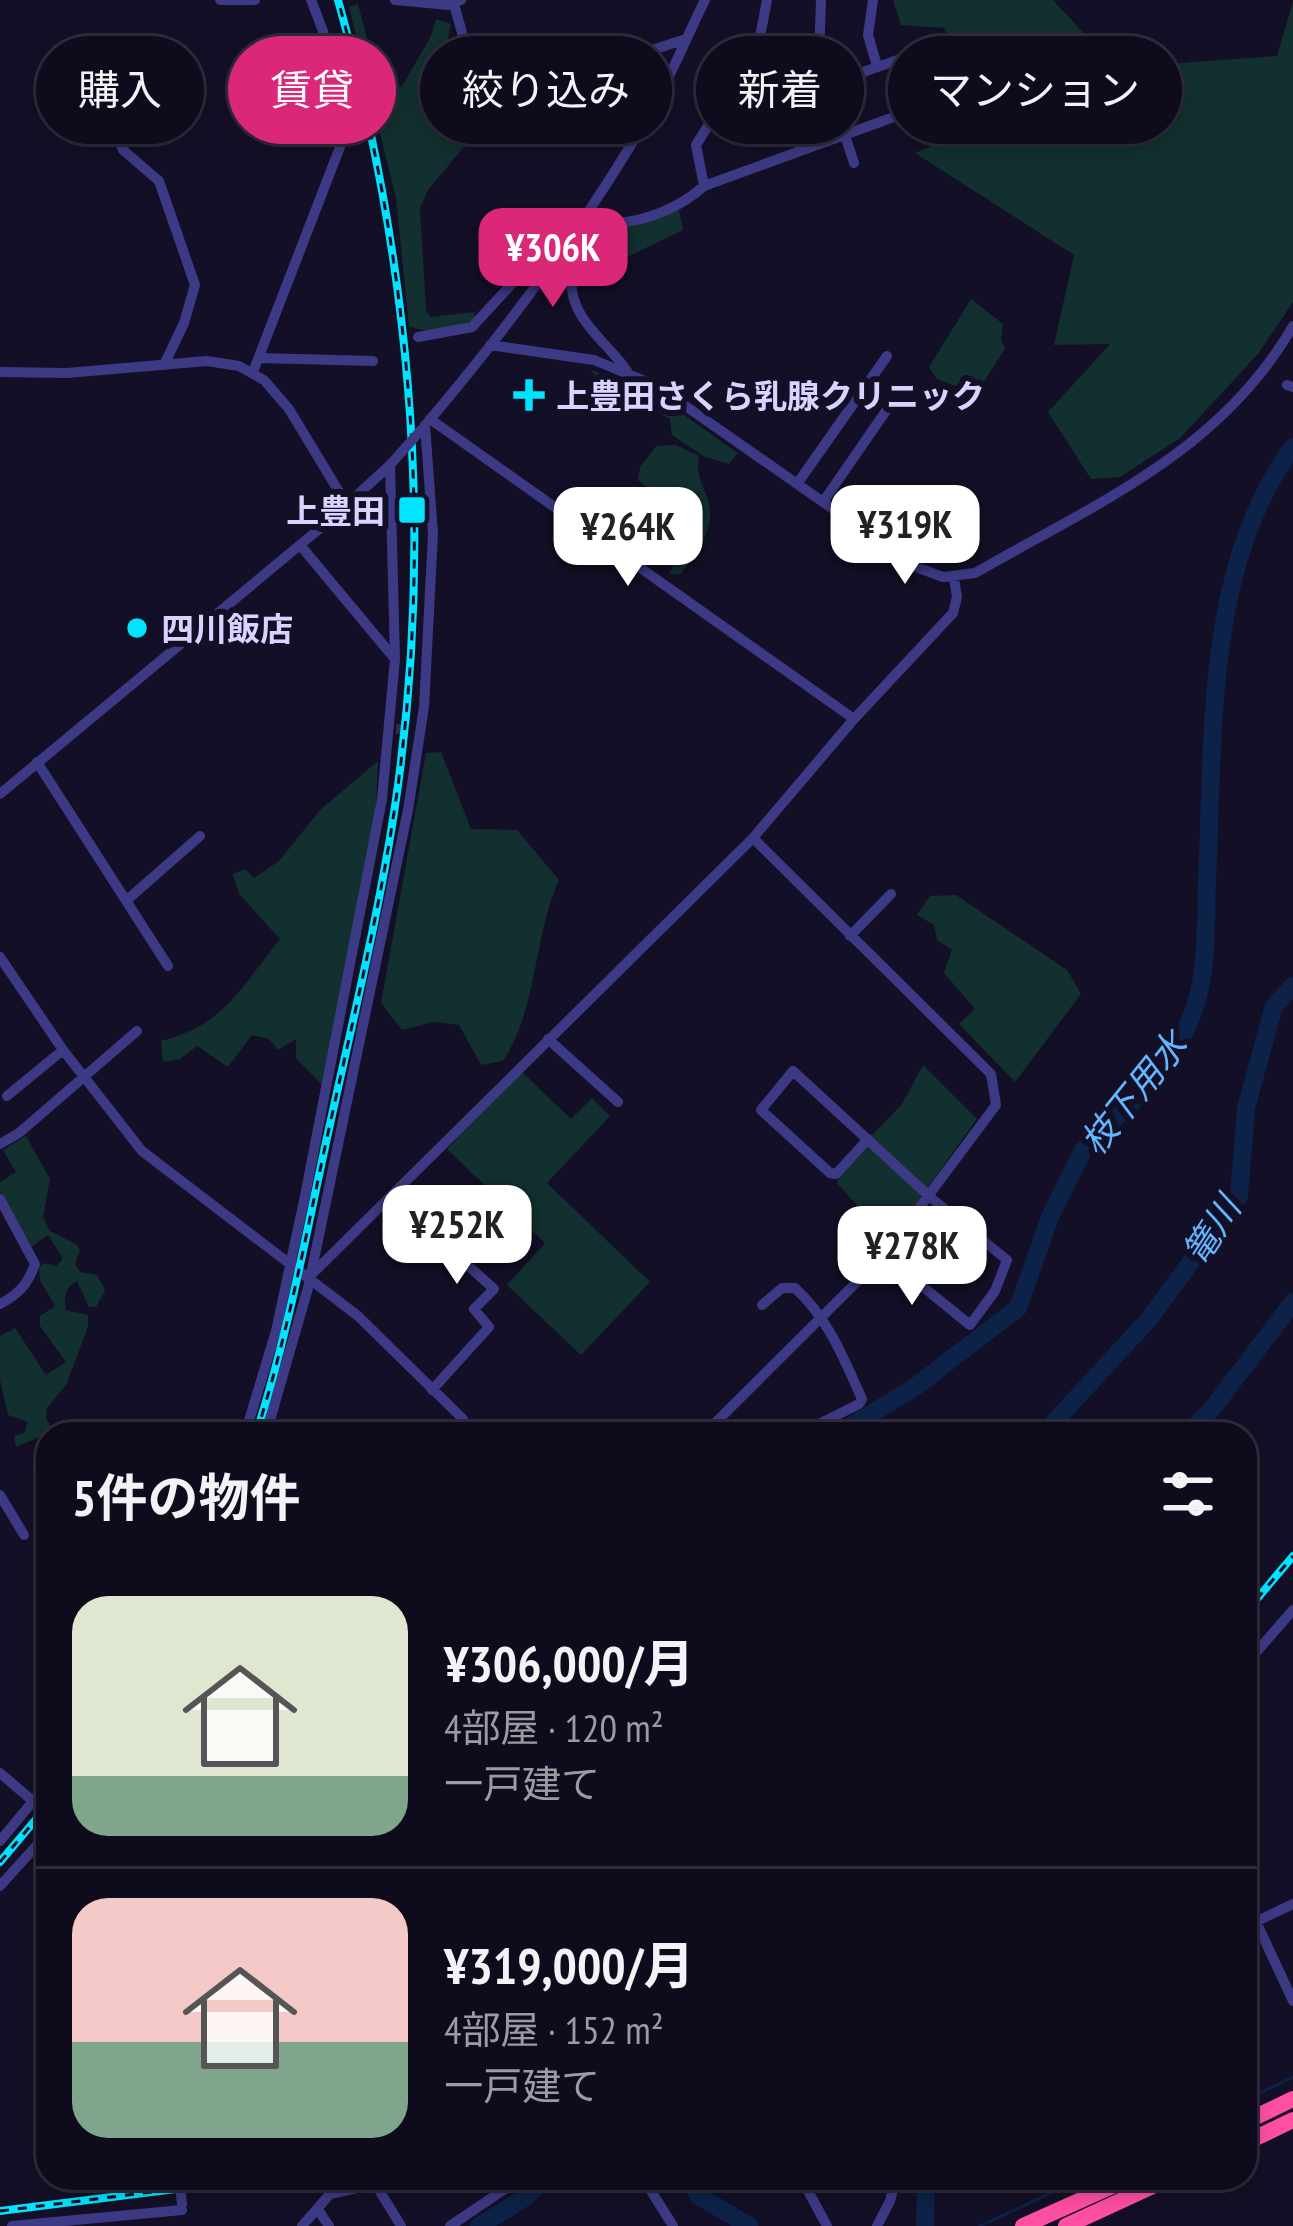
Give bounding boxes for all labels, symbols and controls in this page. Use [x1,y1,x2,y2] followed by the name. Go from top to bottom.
[36,36,204,144] chip: 購入
[228,36,396,144] chip: 賃貸
[420,36,672,144] chip: 絞り込み
[696,36,864,144] chip: 新着
[888,36,1182,144] chip: マンション
[469,208,637,310] pin: ¥306K
[506,221,600,272] text: ¥306K
[556,374,985,417] place label: 上豊田さくら乳腺クリニック
[513,379,545,411] marker: 上豊田さくら乳腺クリニック
[821,485,989,587] pin: ¥319K
[544,487,712,589] pin: ¥264K
[286,489,385,532] place label: 上豊田
[396,494,428,526] marker: 上豊田
[858,498,952,549] text: ¥319K
[581,500,675,551] text: ¥264K
[161,607,293,650] place label: 四川飯店
[124,615,150,641] marker: 四川飯店
[1069,1019,1199,1164] water label: 枝下用水
[1172,1184,1252,1273] water label: 篭川
[373,1185,541,1287] pin: ¥252K
[410,1198,504,1249] text: ¥252K
[828,1206,996,1308] pin: ¥278K
[865,1219,959,1270] text: ¥278K
[1155,1461,1221,1527] icon: filters
[72,1464,300,1530] text: 5件の物件
[444,1630,694,1696] text: ¥306,000/月
[168,1644,312,1788] icon: home
[444,1702,664,1753] text: 4部屋 · 120 m²
[444,1758,600,1809] text: 一戸建て
[444,1932,694,1998] text: ¥319,000/月
[168,1946,312,2090] icon: home
[444,2004,664,2055] text: 4部屋 · 152 m²
[444,2060,600,2111] text: 一戸建て

